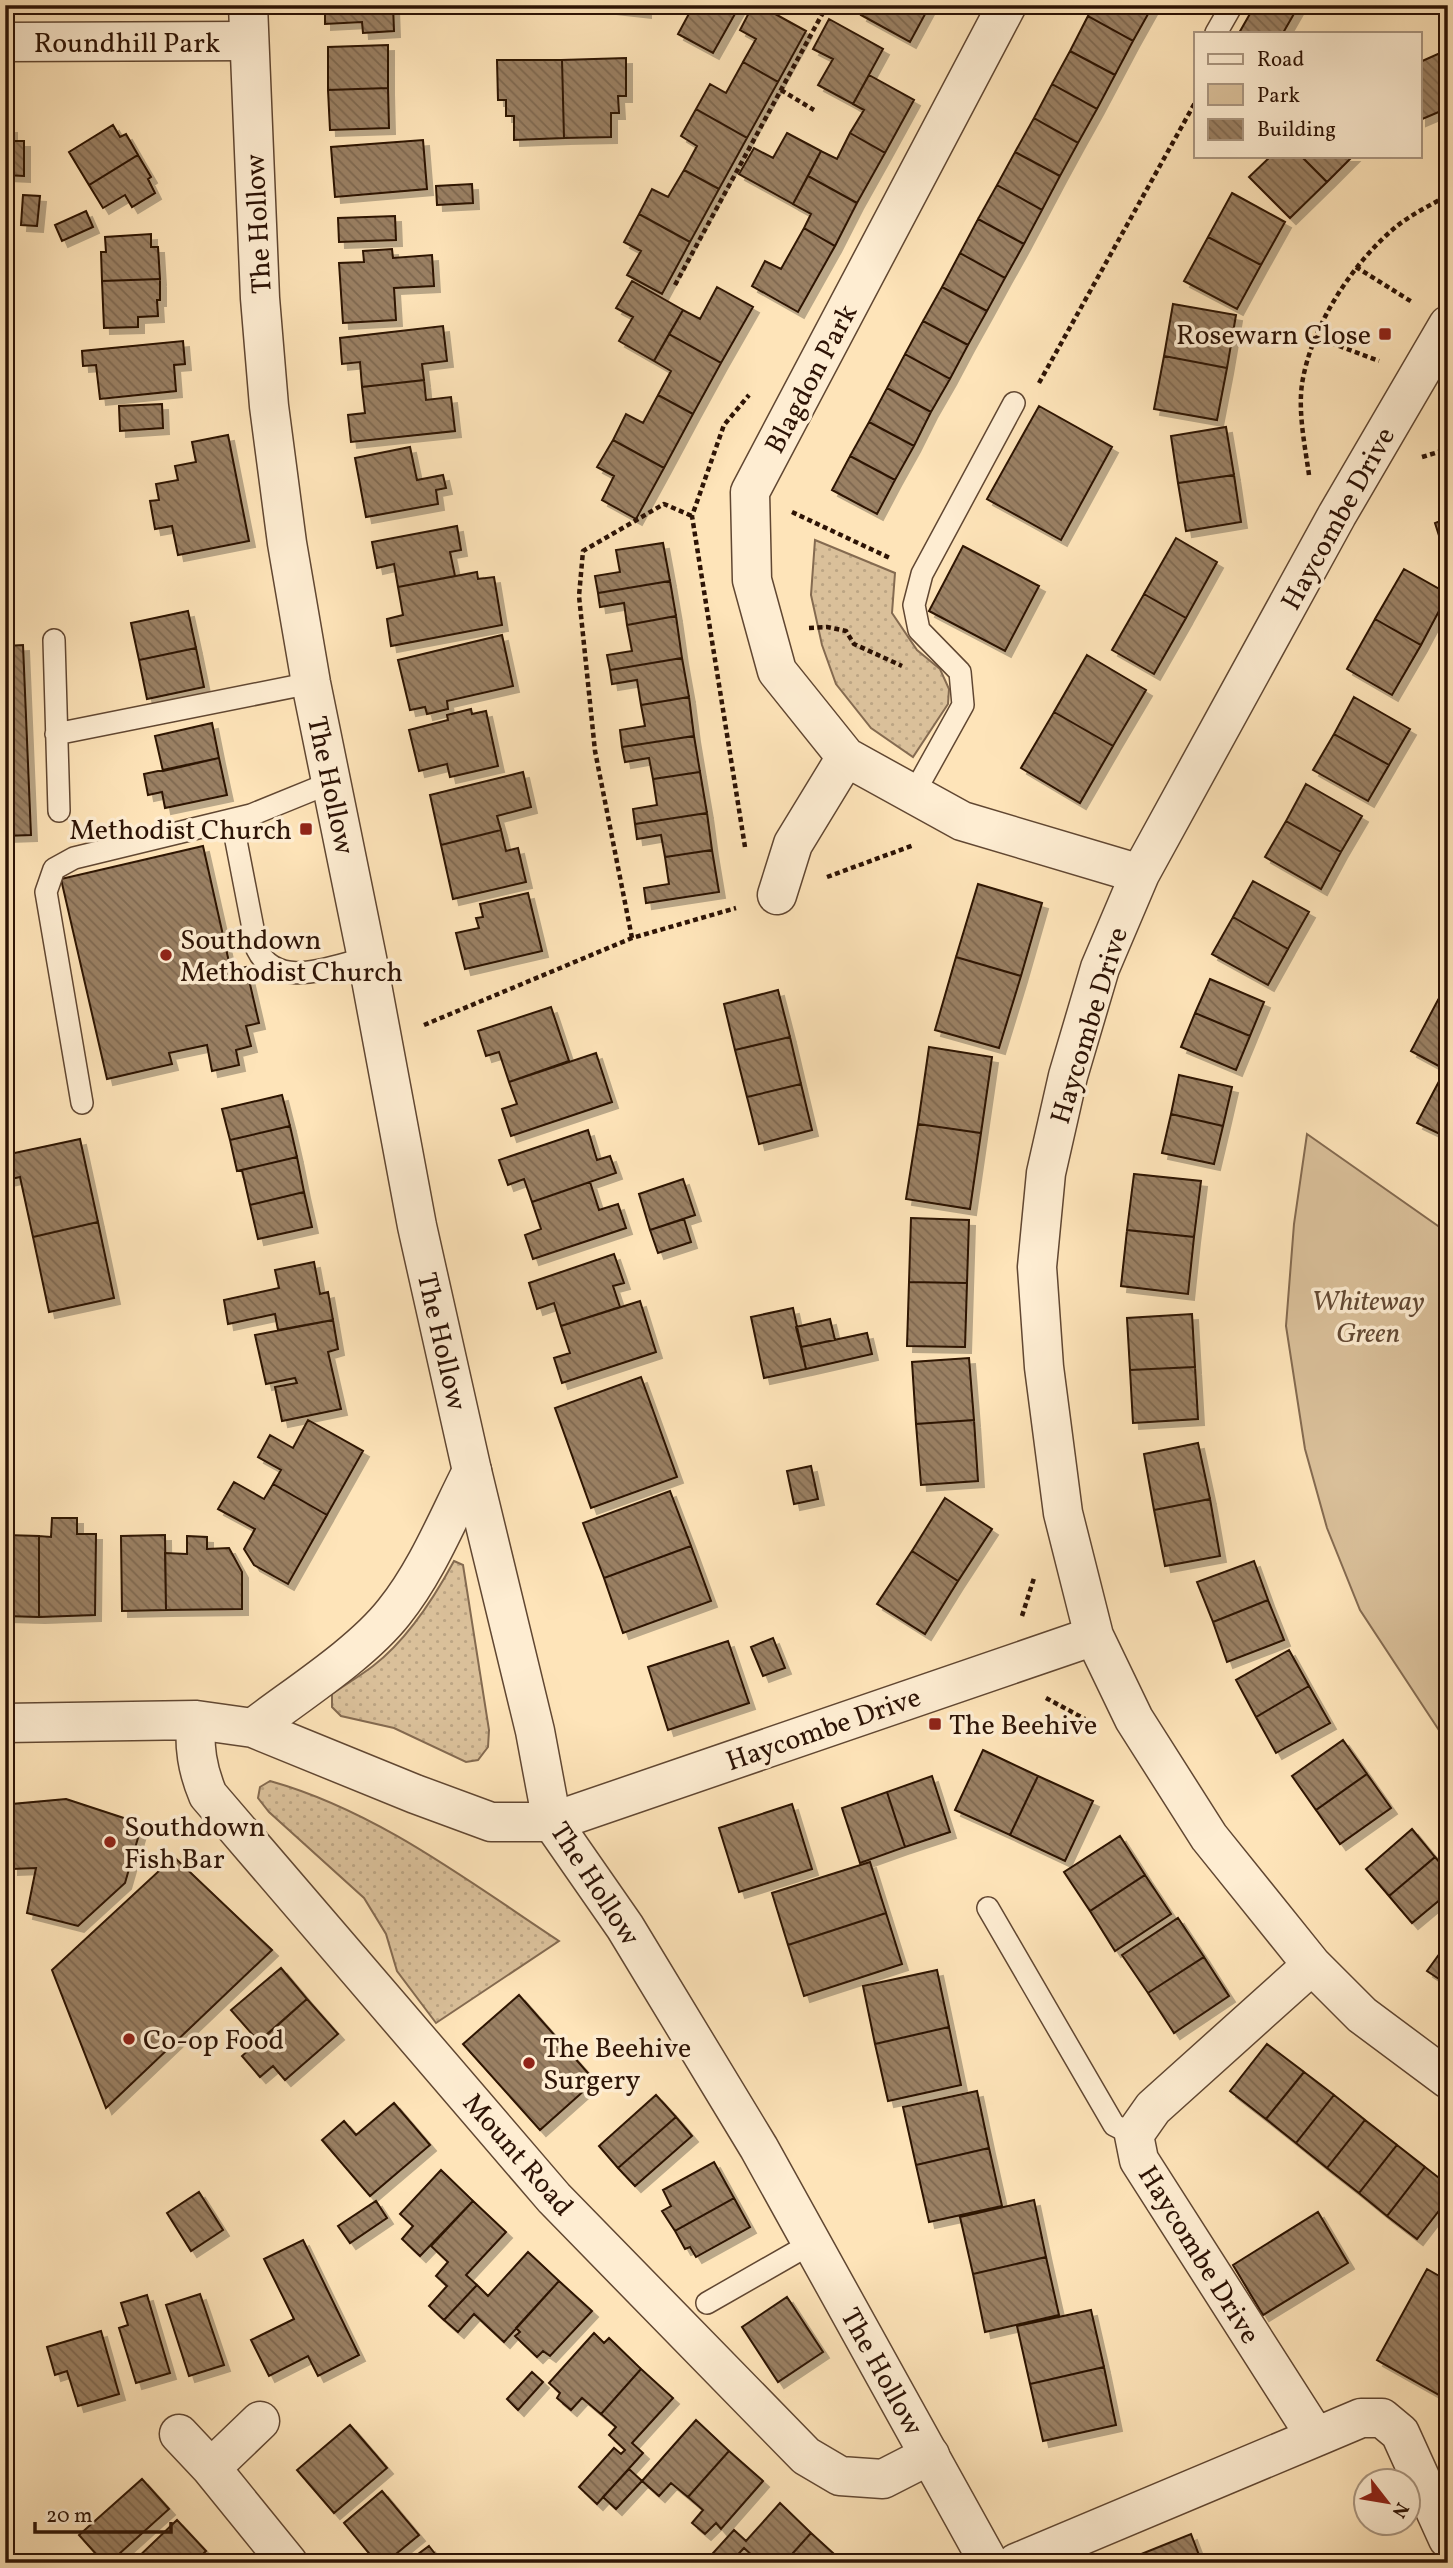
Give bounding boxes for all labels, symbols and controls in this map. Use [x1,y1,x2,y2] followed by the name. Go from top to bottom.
[34,25,220,64] street label: Roundhill Park
[1194,32,1422,158] legend
[1257,46,1304,75] text: Road
[1257,82,1300,111] text: Park
[1257,116,1336,145] text: Building
[236,153,283,295] street label: The Hollow
[756,297,868,461] street label: Blagdon Park
[1176,317,1371,356] place label: Rosewarn Close
[1377,326,1393,342] marker: Rosewarn Close
[1273,421,1406,618] street label: Haycombe Drive
[296,713,363,858] street label: The Hollow
[69,812,292,851] place label: Methodist Church
[298,821,314,837] marker: Methodist Church
[180,922,403,993] place label: Southdown Methodist Church
[1042,923,1139,1129] street label: Haycombe Drive
[158,947,174,963] marker: Southdown Methodist Church
[406,1269,475,1415] street label: The Hollow
[1311,1283,1425,1354] park label: Whiteway Green
[721,1679,927,1782] street label: Haycombe Drive
[949,1707,1097,1746] place label: The Beehive
[927,1716,943,1732] marker: The Beehive
[124,1809,265,1880] place label: Southdown Fish Bar
[539,1815,649,1954] street label: The Hollow
[102,1834,118,1850] marker: Southdown Fish Bar
[143,2022,284,2061] place label: Co-op Food
[543,2030,691,2101] place label: The Beehive Surgery
[121,2031,137,2047] marker: Co-op Food
[521,2055,537,2071] marker: The Beehive Surgery
[453,2086,582,2226] street label: Mount Road
[1127,2159,1268,2352] street label: Haycombe Drive
[830,2301,932,2443] street label: The Hollow
[1352,2466,1422,2536] north arrow
[35,2491,172,2535] scale bar
[1385,2497,1415,2523] text: N
[46,2502,92,2531] text: 20 m

